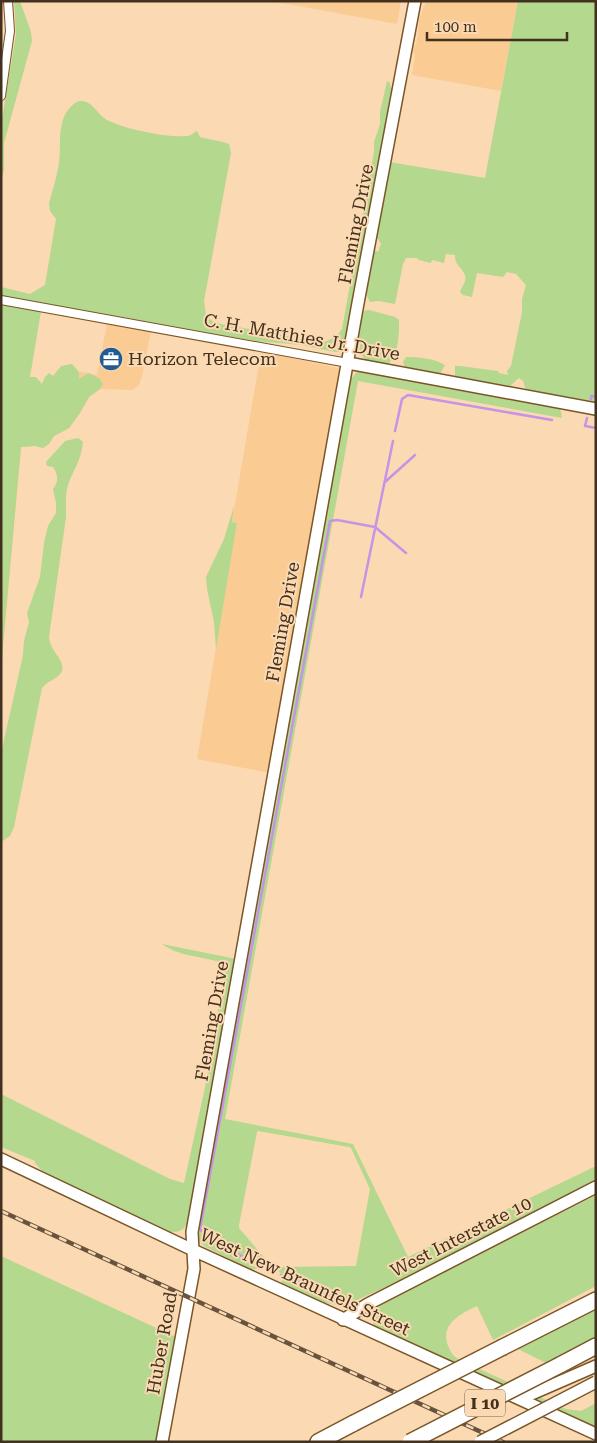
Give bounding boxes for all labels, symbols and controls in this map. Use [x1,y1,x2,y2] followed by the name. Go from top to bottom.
[427,10,567,42] scale bar
[434,18,477,36] text: 100 m
[334,162,377,286] street label: Fleming Drive
[202,309,402,364] street label: C. H. Matthies Jr. Drive
[98,346,124,372] office icon: Horizon Telecom
[128,348,276,369] place label: Horizon Telecom
[262,560,303,684] street label: Fleming Drive
[191,959,232,1083] street label: Fleming Drive
[387,1192,535,1281] street label: West Interstate 10
[197,1224,414,1340] street label: West New Braunfels Street
[142,1290,181,1396] street label: Huber Road
[465,1390,505,1416] road number: I 10

